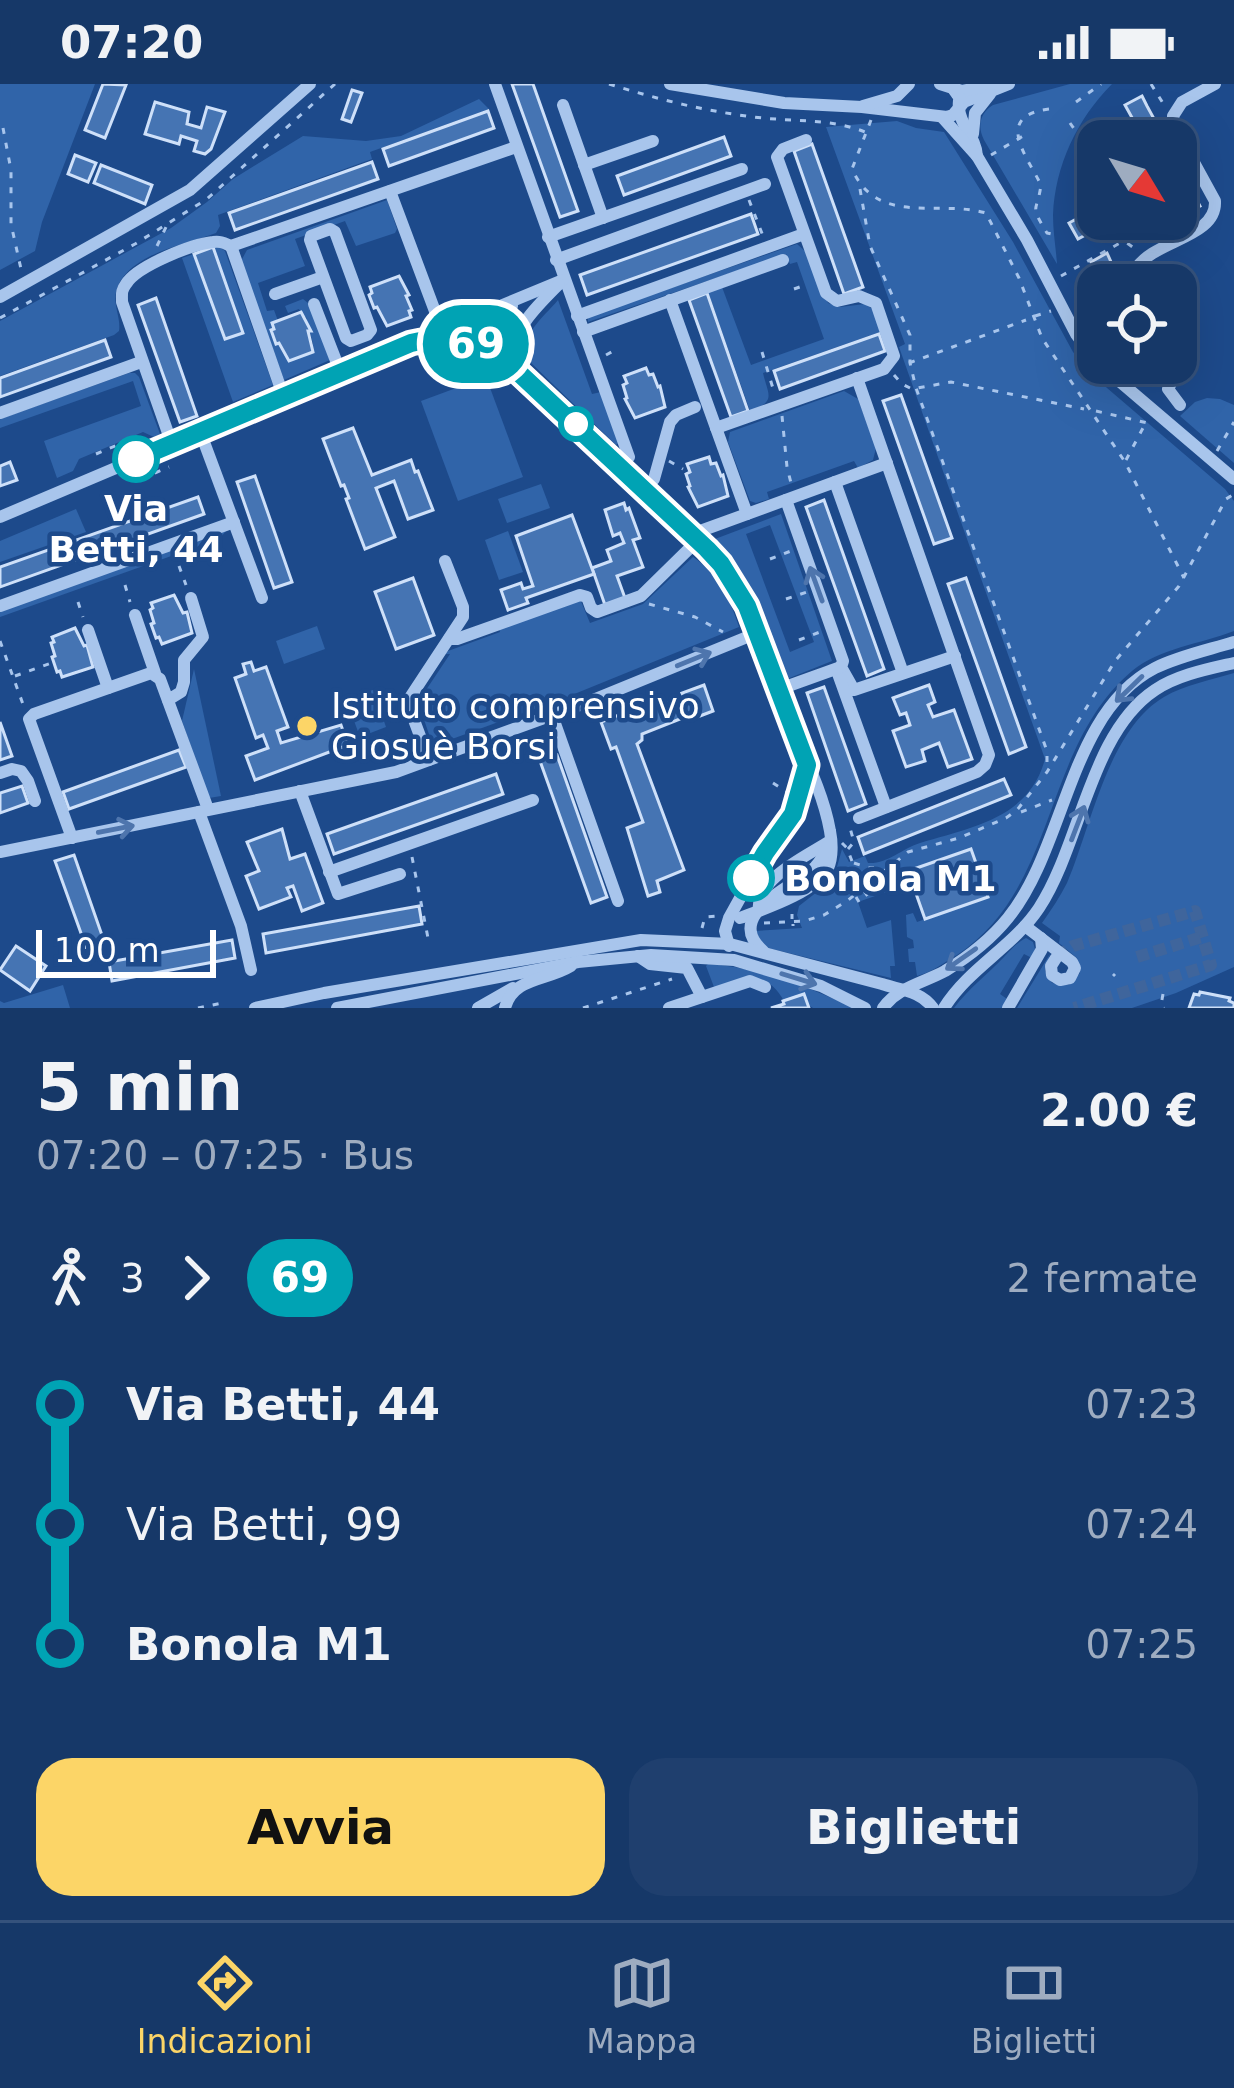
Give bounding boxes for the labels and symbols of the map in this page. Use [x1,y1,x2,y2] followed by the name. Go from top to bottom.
[1077,120,1197,240] north arrow
[422,305,530,383] line badge: 69
[560,408,592,440] unlabelled marker
[114,437,158,481] marker: Via Betti, 44
[49,488,223,570] place label: Via Betti, 44
[804,566,825,603] one-way arrow
[675,647,712,668] one-way arrow
[1115,675,1144,703] one-way arrow
[331,685,700,767] place label: Istituto comprensivo Giosuè Borsi
[294,713,320,739] marker: Istituto comprensivo Giosuè Borsi
[1069,805,1091,842] one-way arrow
[95,817,134,839] one-way arrow
[729,856,773,900] marker: Bonola M1
[784,858,997,899] place label: Bonola M1
[36,924,216,977] scale bar
[945,946,978,971] one-way arrow
[779,969,817,991] one-way arrow

